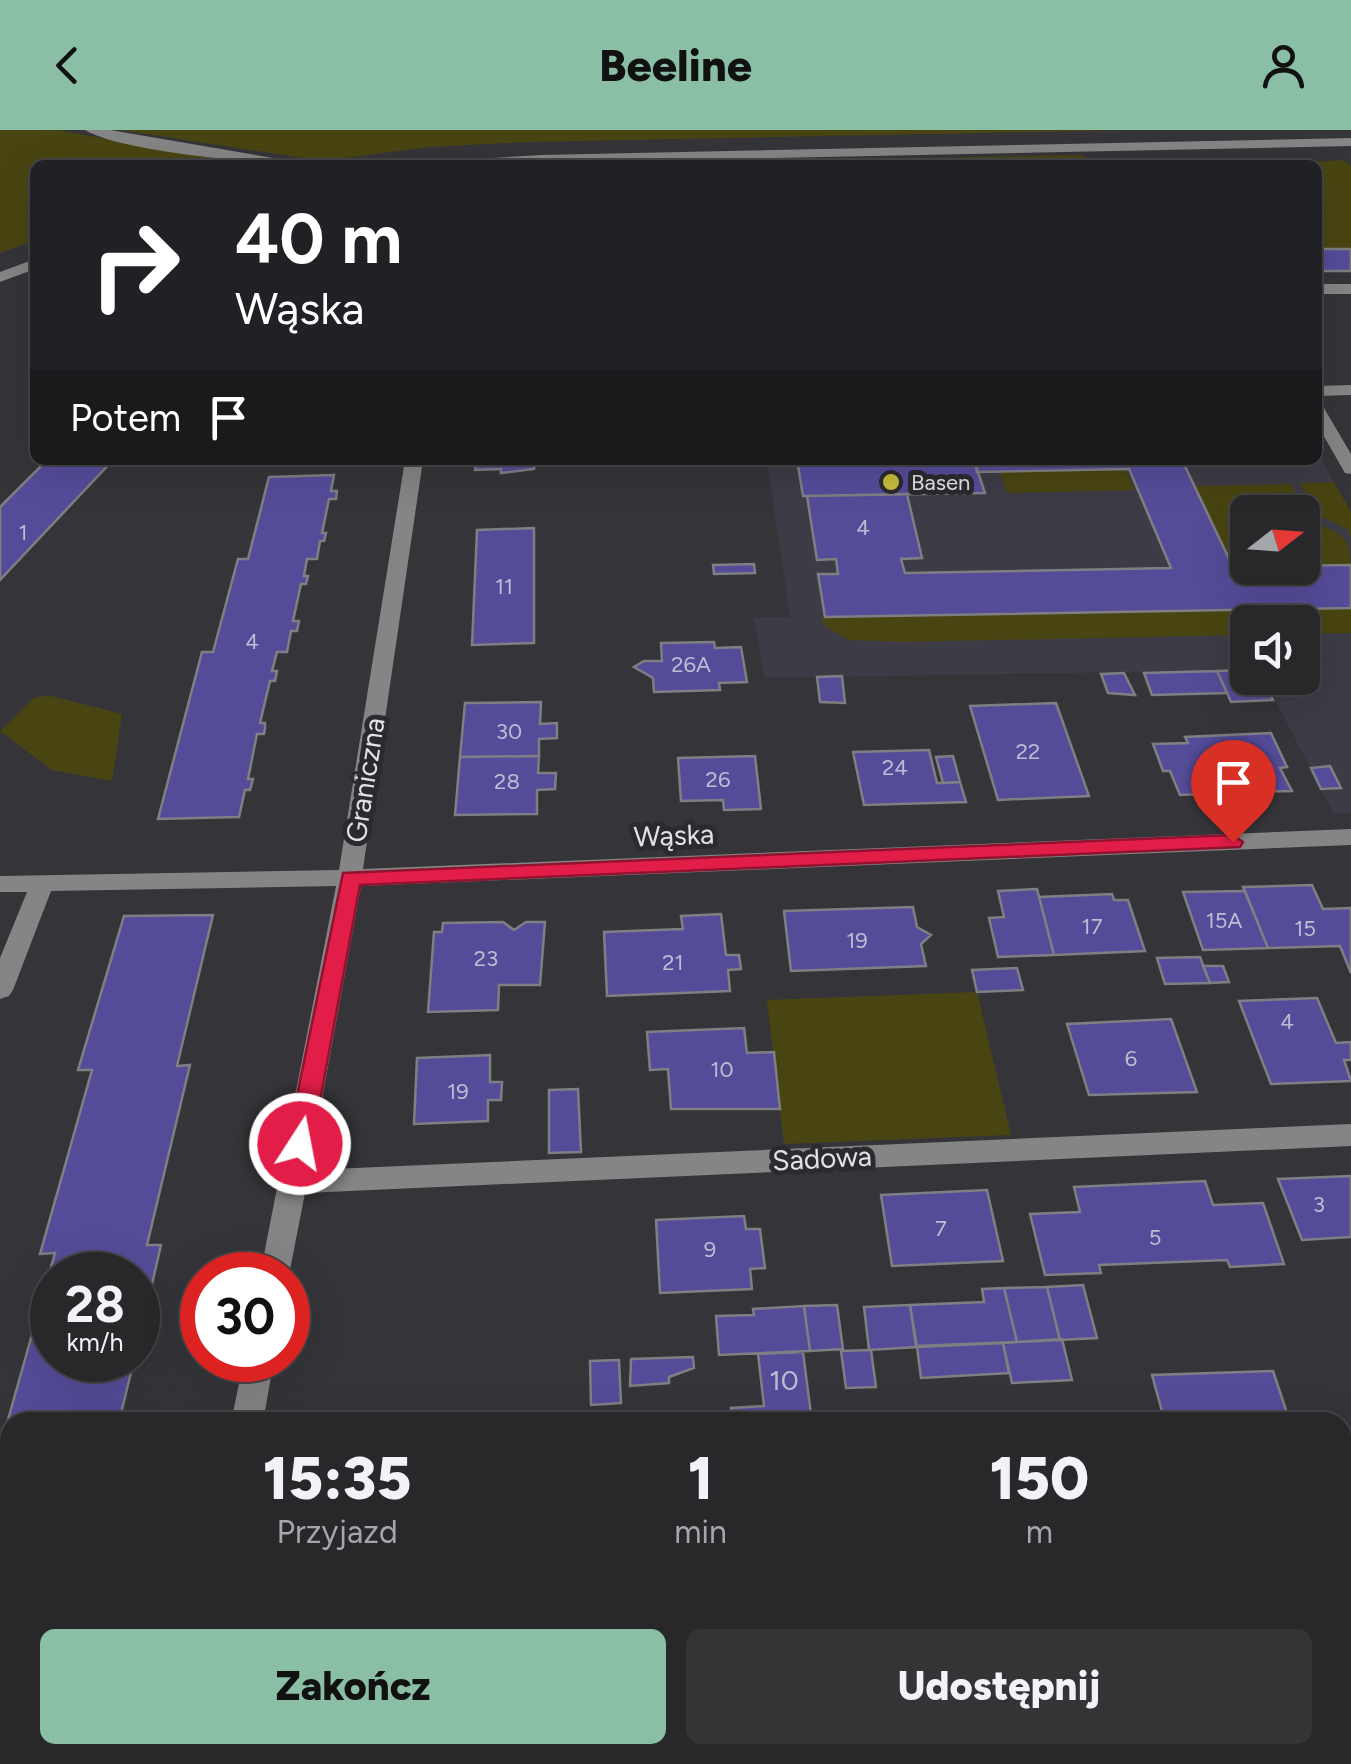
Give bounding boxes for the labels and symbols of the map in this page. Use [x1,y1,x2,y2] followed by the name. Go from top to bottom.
[911,469,970,496] place label: Basen
[880,471,902,493] marker: Basen
[1230,495,1320,585] north arrow
[856,514,870,541] house number: 4
[18,519,28,546] house number: 1
[495,573,513,600] house number: 11
[245,628,259,655] house number: 4
[671,651,711,678] house number: 26A
[338,715,392,845] street label: Graniczna
[496,718,522,745] house number: 30
[1016,738,1040,765] house number: 22
[1191,740,1276,843] pin
[882,754,908,781] house number: 24
[706,766,730,793] house number: 26
[494,768,520,795] house number: 28
[633,817,715,853] street label: Wąska
[1206,907,1242,934] house number: 15A
[1082,913,1103,940] house number: 17
[1294,915,1316,942] house number: 15
[846,927,868,954] house number: 19
[474,945,498,972] house number: 23
[662,949,684,976] house number: 21
[1280,1008,1294,1035] house number: 4
[1125,1045,1137,1072] house number: 6
[710,1056,734,1083] house number: 10
[447,1078,469,1105] house number: 19
[248,1092,352,1196] position arrow
[771,1138,873,1178] street label: Sadowa
[1313,1191,1325,1218] house number: 3
[935,1215,947,1242] house number: 7
[1149,1224,1161,1251] house number: 5
[704,1236,716,1263] house number: 9
[180,1252,310,1382] speed limit sign: 30
[769,1363,799,1397] house number: 10

